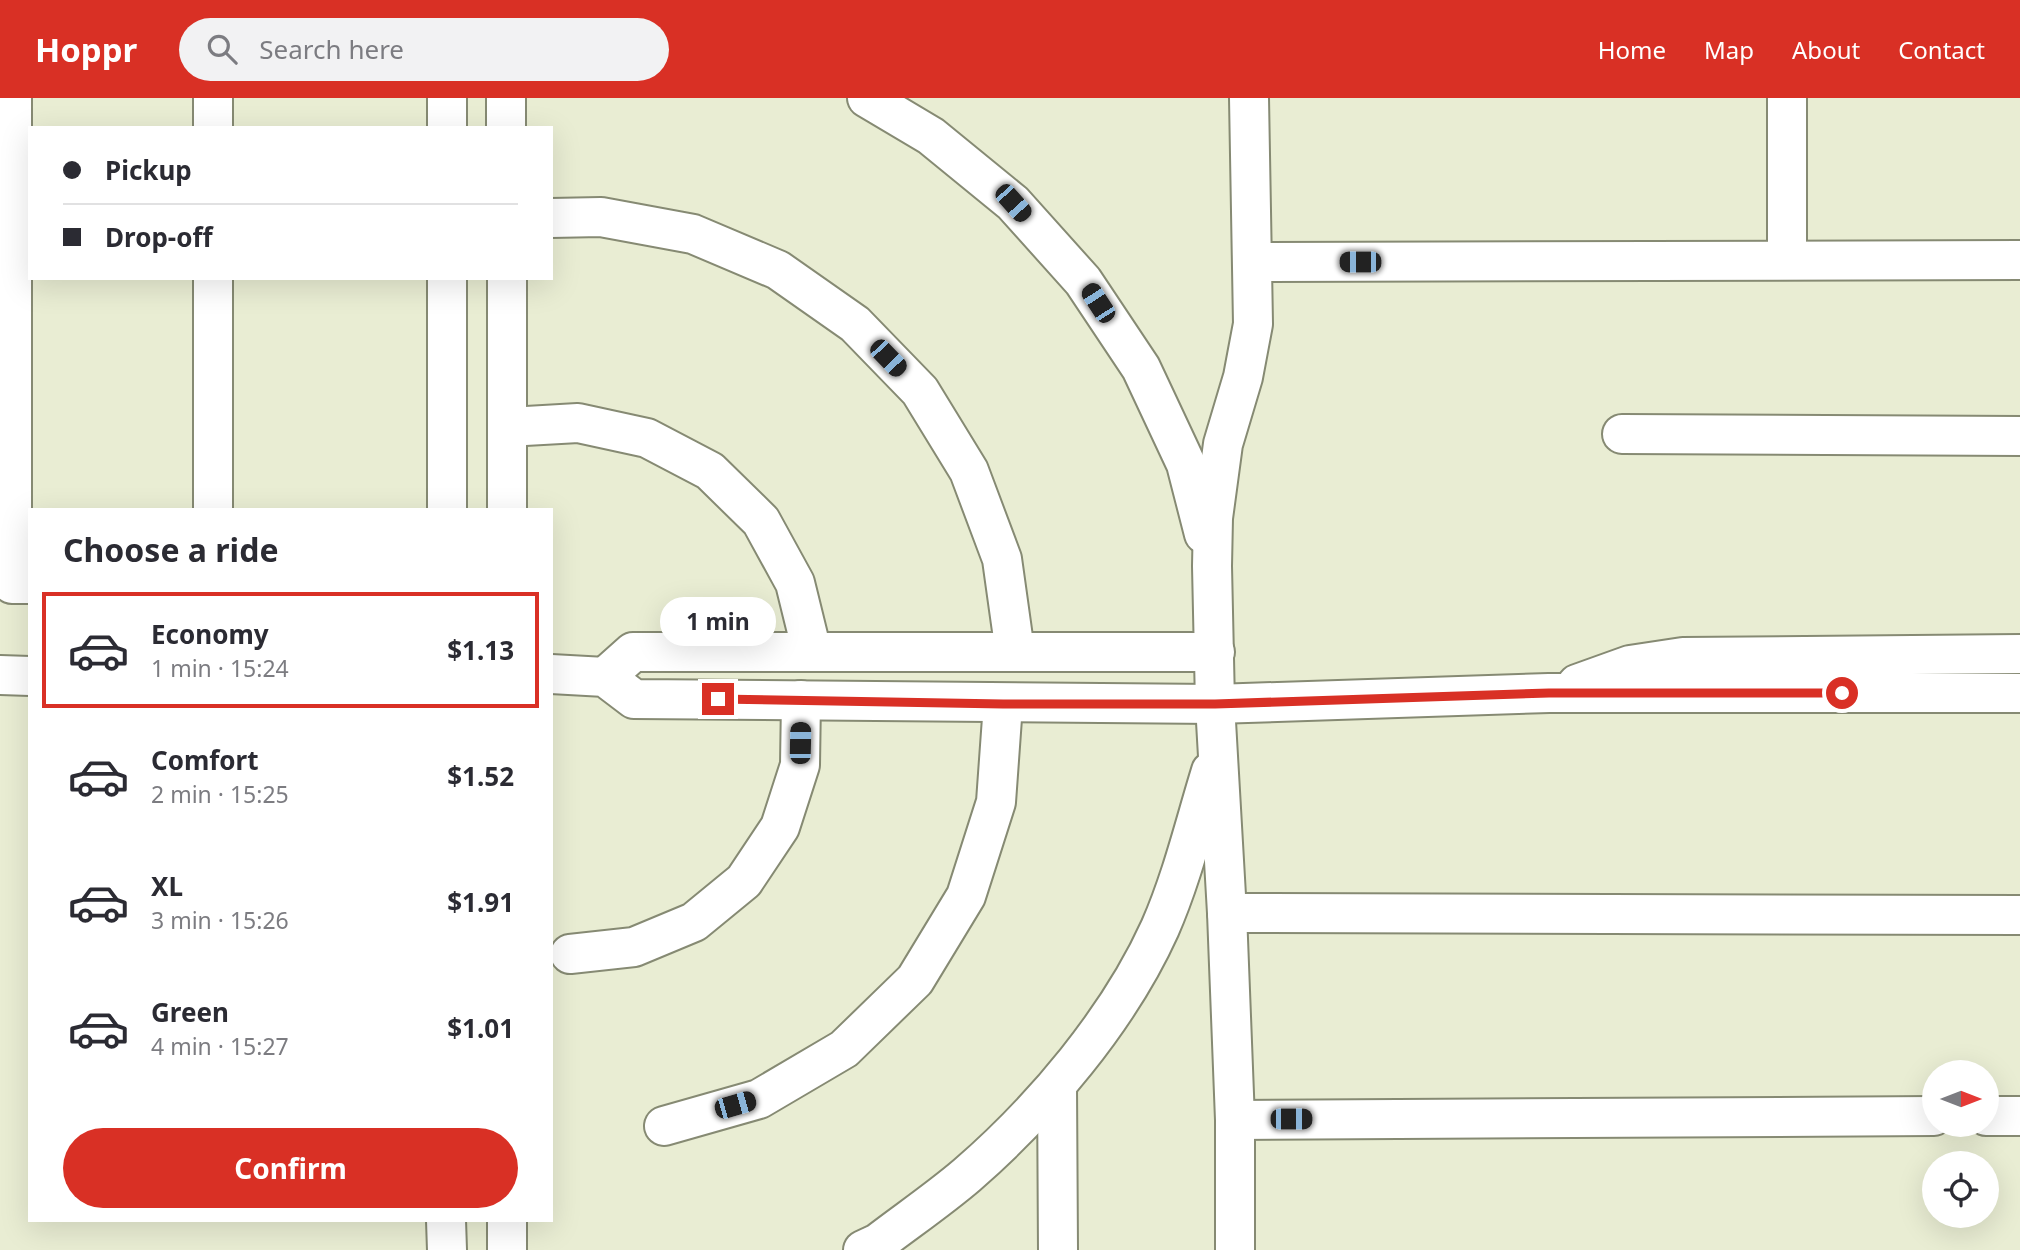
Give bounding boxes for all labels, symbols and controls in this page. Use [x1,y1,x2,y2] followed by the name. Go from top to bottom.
[179,18,669,81] search box
[35,27,137,72] text: Hoppr
[203,30,241,68] icon: search
[259,31,404,67] text: Search here
[1598,33,1666,66] text: Home
[1704,33,1754,66] text: Map
[1792,33,1860,66] text: About
[1898,33,1985,66] text: Contact
[105,152,192,188] text: Pickup
[992,180,1035,226] car
[105,219,212,255] text: Drop-off
[1340,252,1382,273] car
[1078,280,1119,326] car
[866,336,911,380] car
[63,528,279,571] text: Choose a ride
[660,598,776,646] callout: 1 min
[686,605,750,637] text: 1 min
[151,616,269,652] text: Economy
[67,619,130,682] icon: car
[447,632,514,668] text: $1.13
[151,652,289,684] text: 1 min · 15:24
[1826,677,1858,709] route start
[702,683,734,715] route end
[790,722,811,764] car
[151,742,259,778] text: Comfort
[67,745,130,808] icon: car
[447,758,514,794] text: $1.52
[151,778,289,810] text: 2 min · 15:25
[151,868,183,904] text: XL
[67,871,130,934] icon: car
[447,884,514,920] text: $1.91
[151,904,289,936] text: 3 min · 15:26
[151,994,229,1030] text: Green
[67,997,130,1060] icon: car
[447,1010,514,1046] text: $1.01
[151,1030,289,1062] text: 4 min · 15:27
[1922,1060,1998,1138] north arrow
[1922,1060,1999,1228] map controls
[712,1089,759,1121] car
[1271,1109,1313,1130] car
[63,1128,518,1208] button: Confirm
[1922,1151,1999,1228] button: locate

